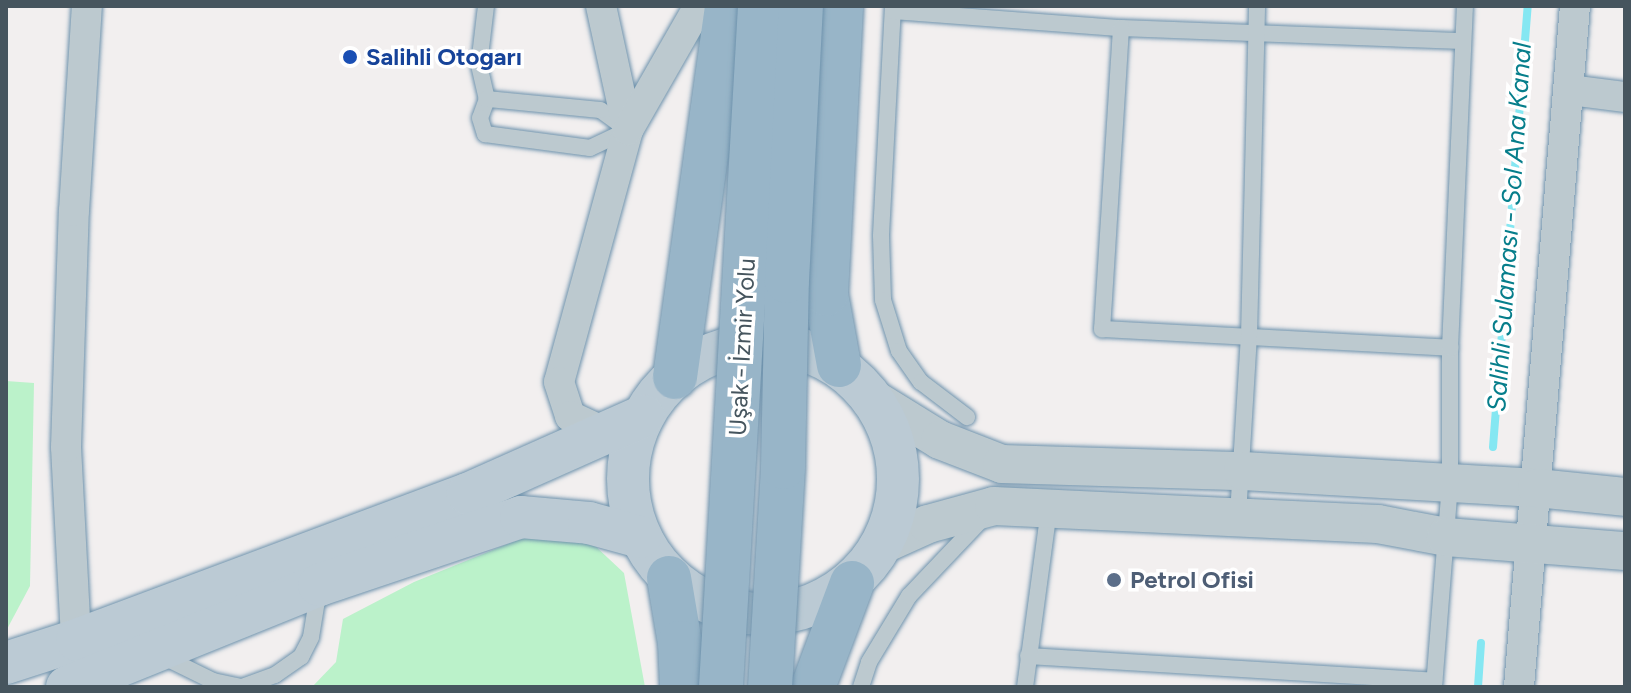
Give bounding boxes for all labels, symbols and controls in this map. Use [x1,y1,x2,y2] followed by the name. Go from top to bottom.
[1482,41,1538,413] water label: Salihli Sulaması - Sol Ana Kanal
[366,43,522,71] place label: Salihli Otogarı
[341,48,359,66] marker: Salihli Otogarı
[723,257,761,437] street label: Uşak - İzmir Yolu
[1130,566,1254,594] place label: Petrol Ofisi
[1105,571,1123,589] marker: Petrol Ofisi

